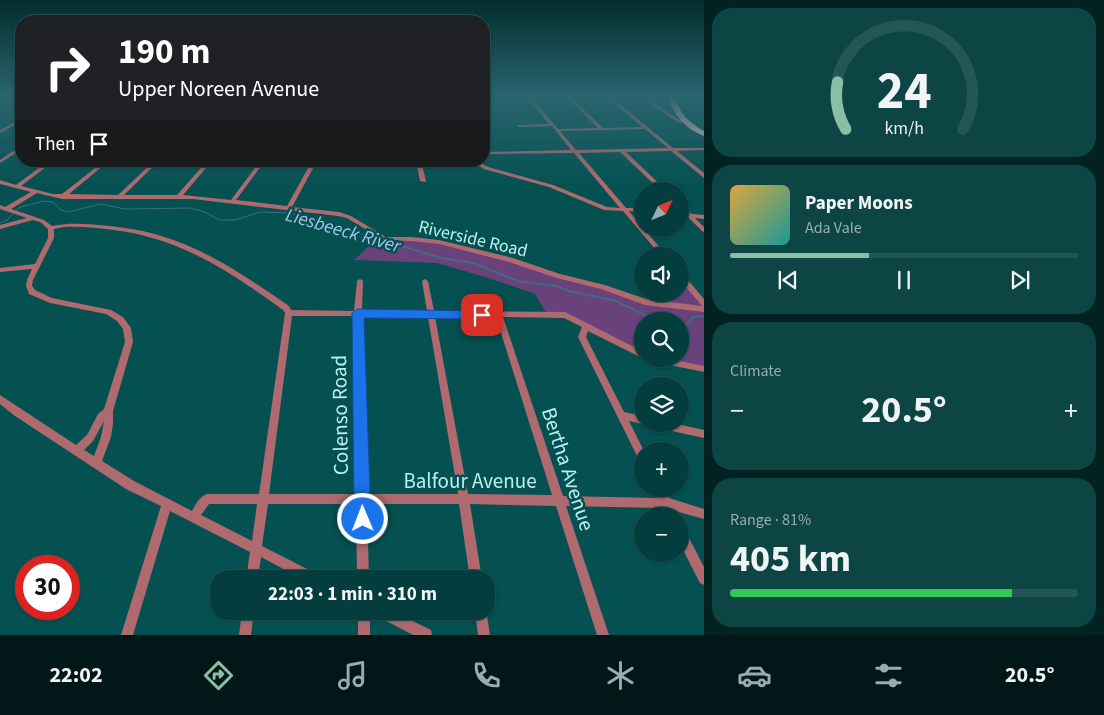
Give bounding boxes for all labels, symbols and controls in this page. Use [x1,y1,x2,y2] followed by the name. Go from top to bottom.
[118,27,210,77] text: 190 m
[35,35,100,100] icon: right
[877,55,931,129] text: 24
[118,73,319,105] text: Upper Noreen Avenue
[884,116,924,141] text: km/h
[85,130,113,158] icon: arrive
[35,131,75,158] text: Then
[634,182,689,238] north arrow
[634,182,689,562] map controls
[805,190,913,217] text: Paper Moons
[282,202,405,261] water label: Liesbeeck River
[416,214,530,264] street label: Riverside Road
[805,217,862,239] text: Ada Vale
[634,247,689,302] button: sound
[774,266,802,294] icon: previous
[890,266,918,294] icon: pause
[1006,266,1034,294] icon: next
[461,294,503,336] pin
[468,301,496,329] icon: arrive
[634,312,689,367] button: search
[324,355,356,475] street label: Colenso Road
[730,360,781,382] text: Climate
[634,377,689,432] button: layers
[861,383,947,437] text: 20.5°
[730,391,744,431] text: −
[1064,391,1078,431] text: +
[534,403,602,535] street label: Bertha Avenue
[634,442,689,497] button: +
[403,466,537,496] street label: Balfour Avenue
[336,492,388,544] position arrow
[634,507,689,562] button: −
[730,509,811,531] text: Range · 81%
[730,532,851,586] text: 405 km
[15,555,80,620] speed limit sign: 30
[268,581,437,608] text: 22:03 · 1 min · 310 m
[201,658,236,693] icon: directions
[335,658,370,693] icon: music
[469,658,504,693] icon: phone
[603,658,638,693] icon: climate
[737,658,772,693] icon: car
[871,658,906,693] icon: filters
[49,659,103,691] text: 22:02
[1005,659,1054,691] text: 20.5°

